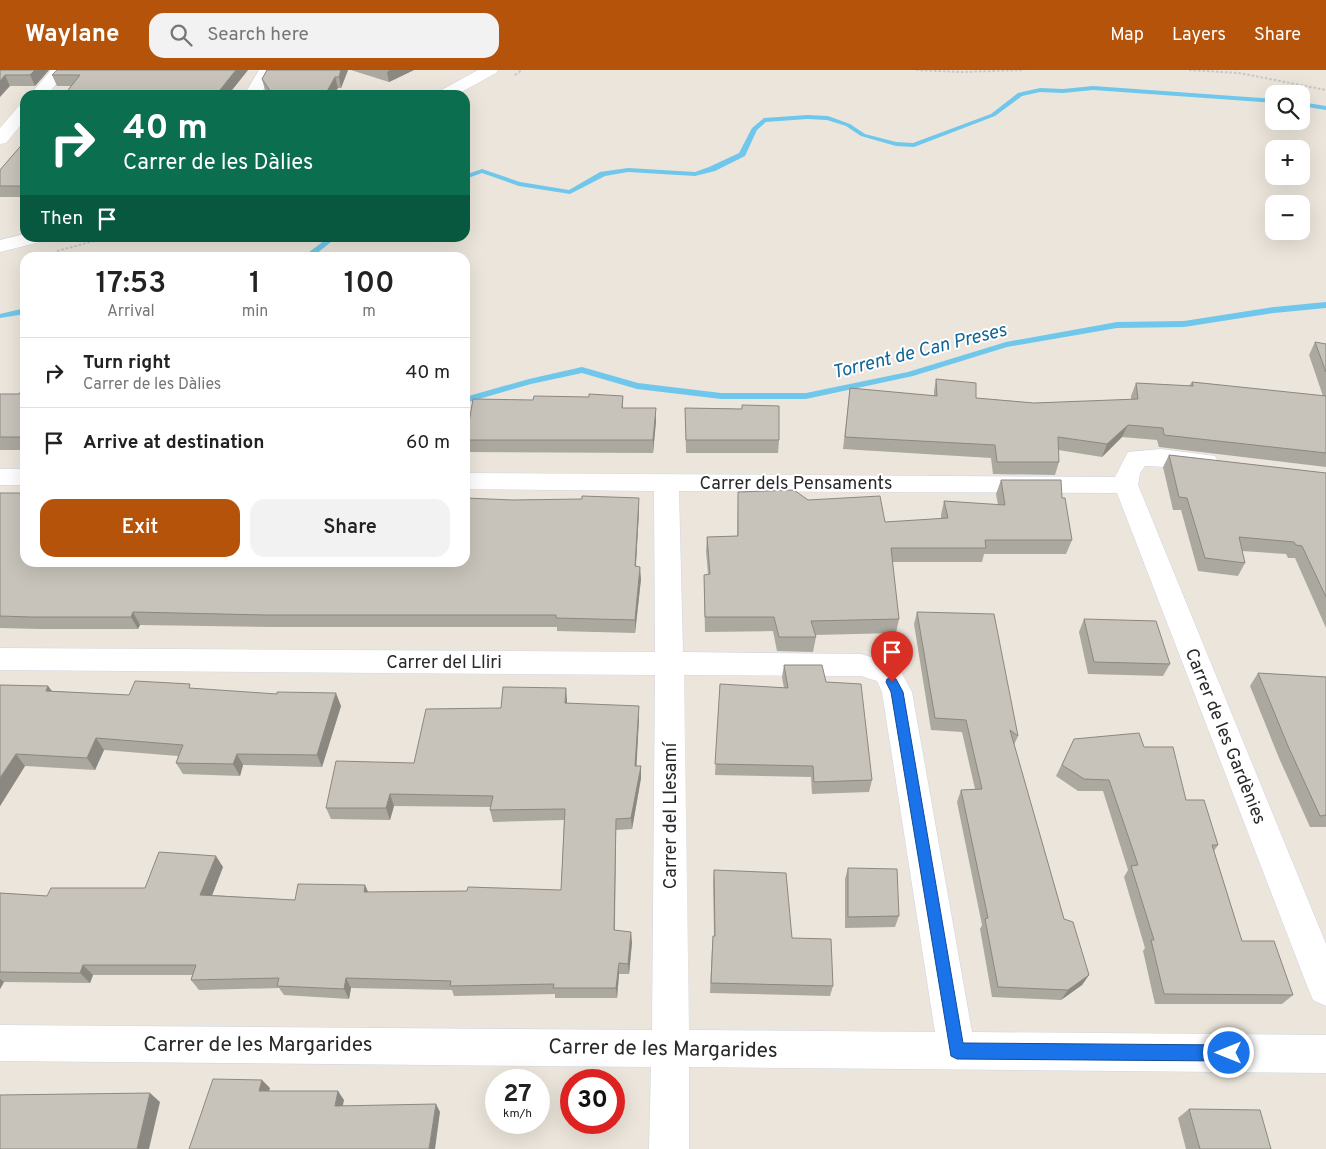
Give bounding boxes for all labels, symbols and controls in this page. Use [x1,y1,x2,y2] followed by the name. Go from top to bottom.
[149,13,499,58] search box
[25,20,119,50] text: Waylane
[167,21,195,49] icon: search
[207,23,309,47] text: Search here
[1110,24,1144,47] text: Map
[1172,24,1226,47] text: Layers
[1254,24,1301,47] text: Share
[1265,85,1310,240] map controls
[1265,85,1310,130] button: search
[123,107,208,151] text: 40 m
[40,110,105,175] icon: right
[1265,140,1310,185] button: +
[123,150,313,177] text: Carrer de les Dàlies
[1265,195,1310,240] button: −
[93,205,121,233] icon: arrive
[40,207,83,231] text: Then
[95,266,166,303] text: 17:53
[249,266,261,303] text: 1
[344,266,395,303] text: 100
[107,302,155,322] text: Arrival
[242,302,268,322] text: min
[362,302,376,322] text: m
[830,319,1010,385] water label: Torrent de Can Preses
[83,351,171,375] text: Turn right
[40,359,68,387] icon: right
[405,361,450,385] text: 40 m
[83,375,221,395] text: Carrer de les Dàlies
[40,429,68,457] icon: arrive
[83,431,264,455] text: Arrive at destination
[406,431,450,455] text: 60 m
[700,473,892,496] street label: Carrer dels Pensaments
[40,499,240,557] button: Exit
[250,499,450,557] button: Share
[871,631,913,682] pin
[878,638,906,666] icon: arrive
[1179,645,1270,828] street label: Carrer de les Gardènies
[386,652,502,675] street label: Carrer del Lliri
[660,741,683,889] street label: Carrer del Llesamí
[1202,1026,1254,1078] position arrow
[143,1032,373,1059] street label: Carrer de les Margarides
[548,1034,778,1065] street label: Carrer de les Margarides
[560,1069,625,1134] speed limit sign: 30
[503,1079,532,1111] text: 27
[503,1106,532,1122] text: km/h

